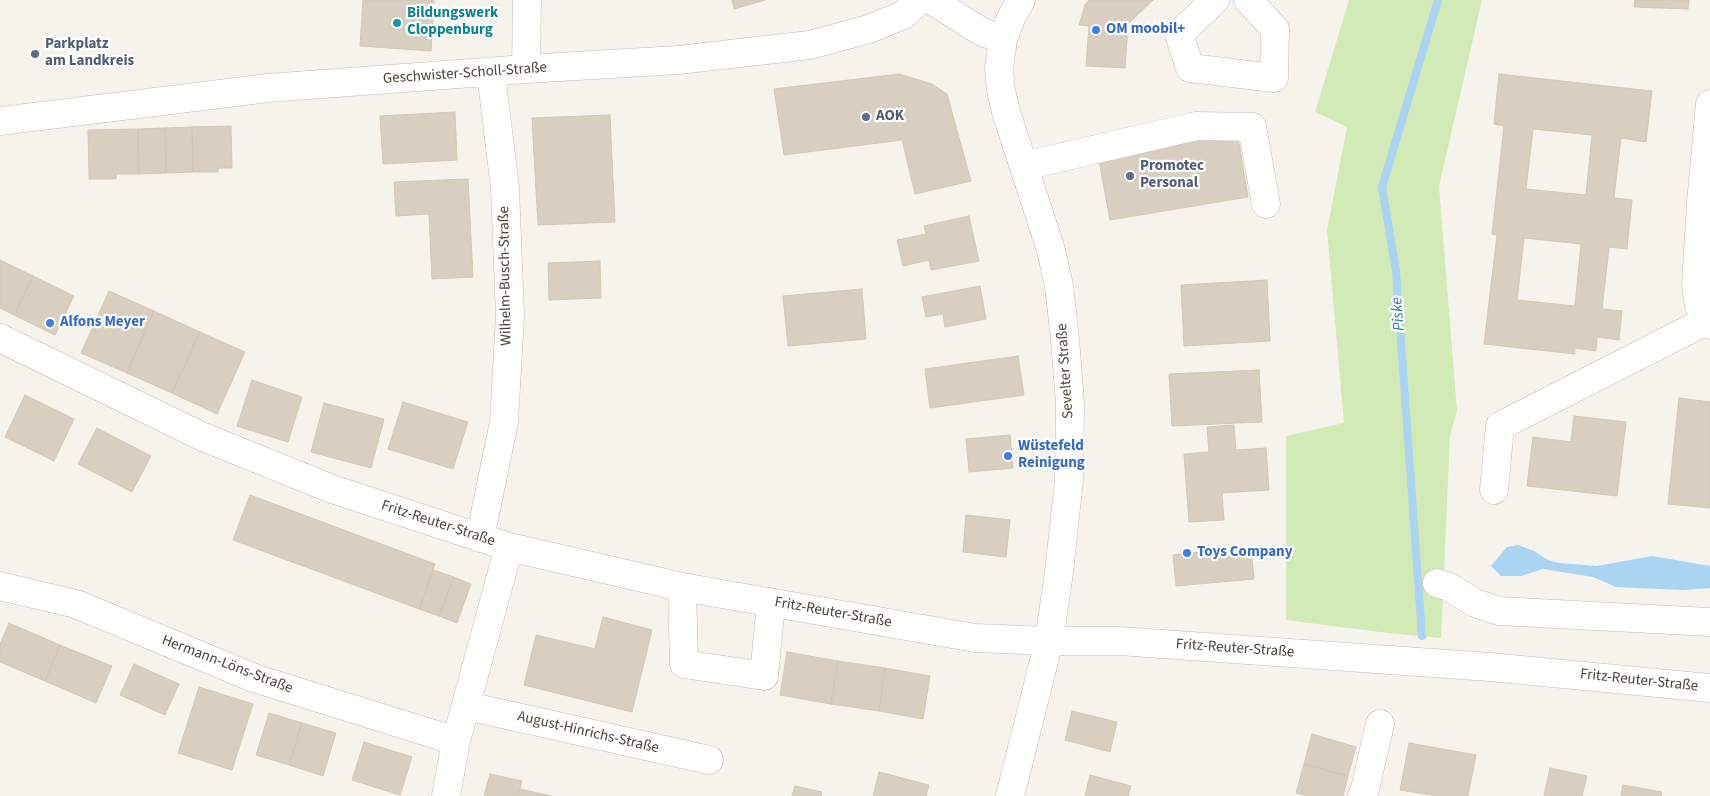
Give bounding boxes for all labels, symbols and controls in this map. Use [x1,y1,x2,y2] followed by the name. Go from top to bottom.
[407,5,498,40] place label: Bildungswerk Cloppenburg
[391,17,403,29] marker: Bildungswerk Cloppenburg
[1106,21,1185,39] place label: OM moobil+
[1090,24,1102,36] marker: OM moobil+
[45,36,134,71] place label: Parkplatz am Landkreis
[29,48,41,60] marker: Parkplatz am Landkreis
[382,59,548,89] street label: Geschwister-Scholl-Straße
[876,108,904,126] place label: AOK
[860,111,872,123] marker: AOK
[1140,158,1204,193] place label: Promotec Personal
[1124,170,1136,182] marker: Promotec Personal
[496,206,516,346] street label: Wilhelm-Busch-Straße
[1388,296,1410,332] water label: Piske
[60,314,145,332] place label: Alfons Meyer
[44,317,56,329] marker: Alfons Meyer
[1054,323,1078,419] street label: Sevelter Straße
[1018,438,1085,473] place label: Wüstefeld Reinigung
[1002,450,1014,462] marker: Wüstefeld Reinigung
[379,497,497,551] street label: Fritz-Reuter-Straße
[1197,544,1292,562] place label: Toys Company
[1181,547,1193,559] marker: Toys Company
[773,594,893,632] street label: Fritz-Reuter-Straße
[159,632,295,698] street label: Hermann-Löns-Straße
[1175,636,1295,662] street label: Fritz-Reuter-Straße
[1579,666,1699,696] street label: Fritz-Reuter-Straße
[515,708,661,758] street label: August-Hinrichs-Straße

